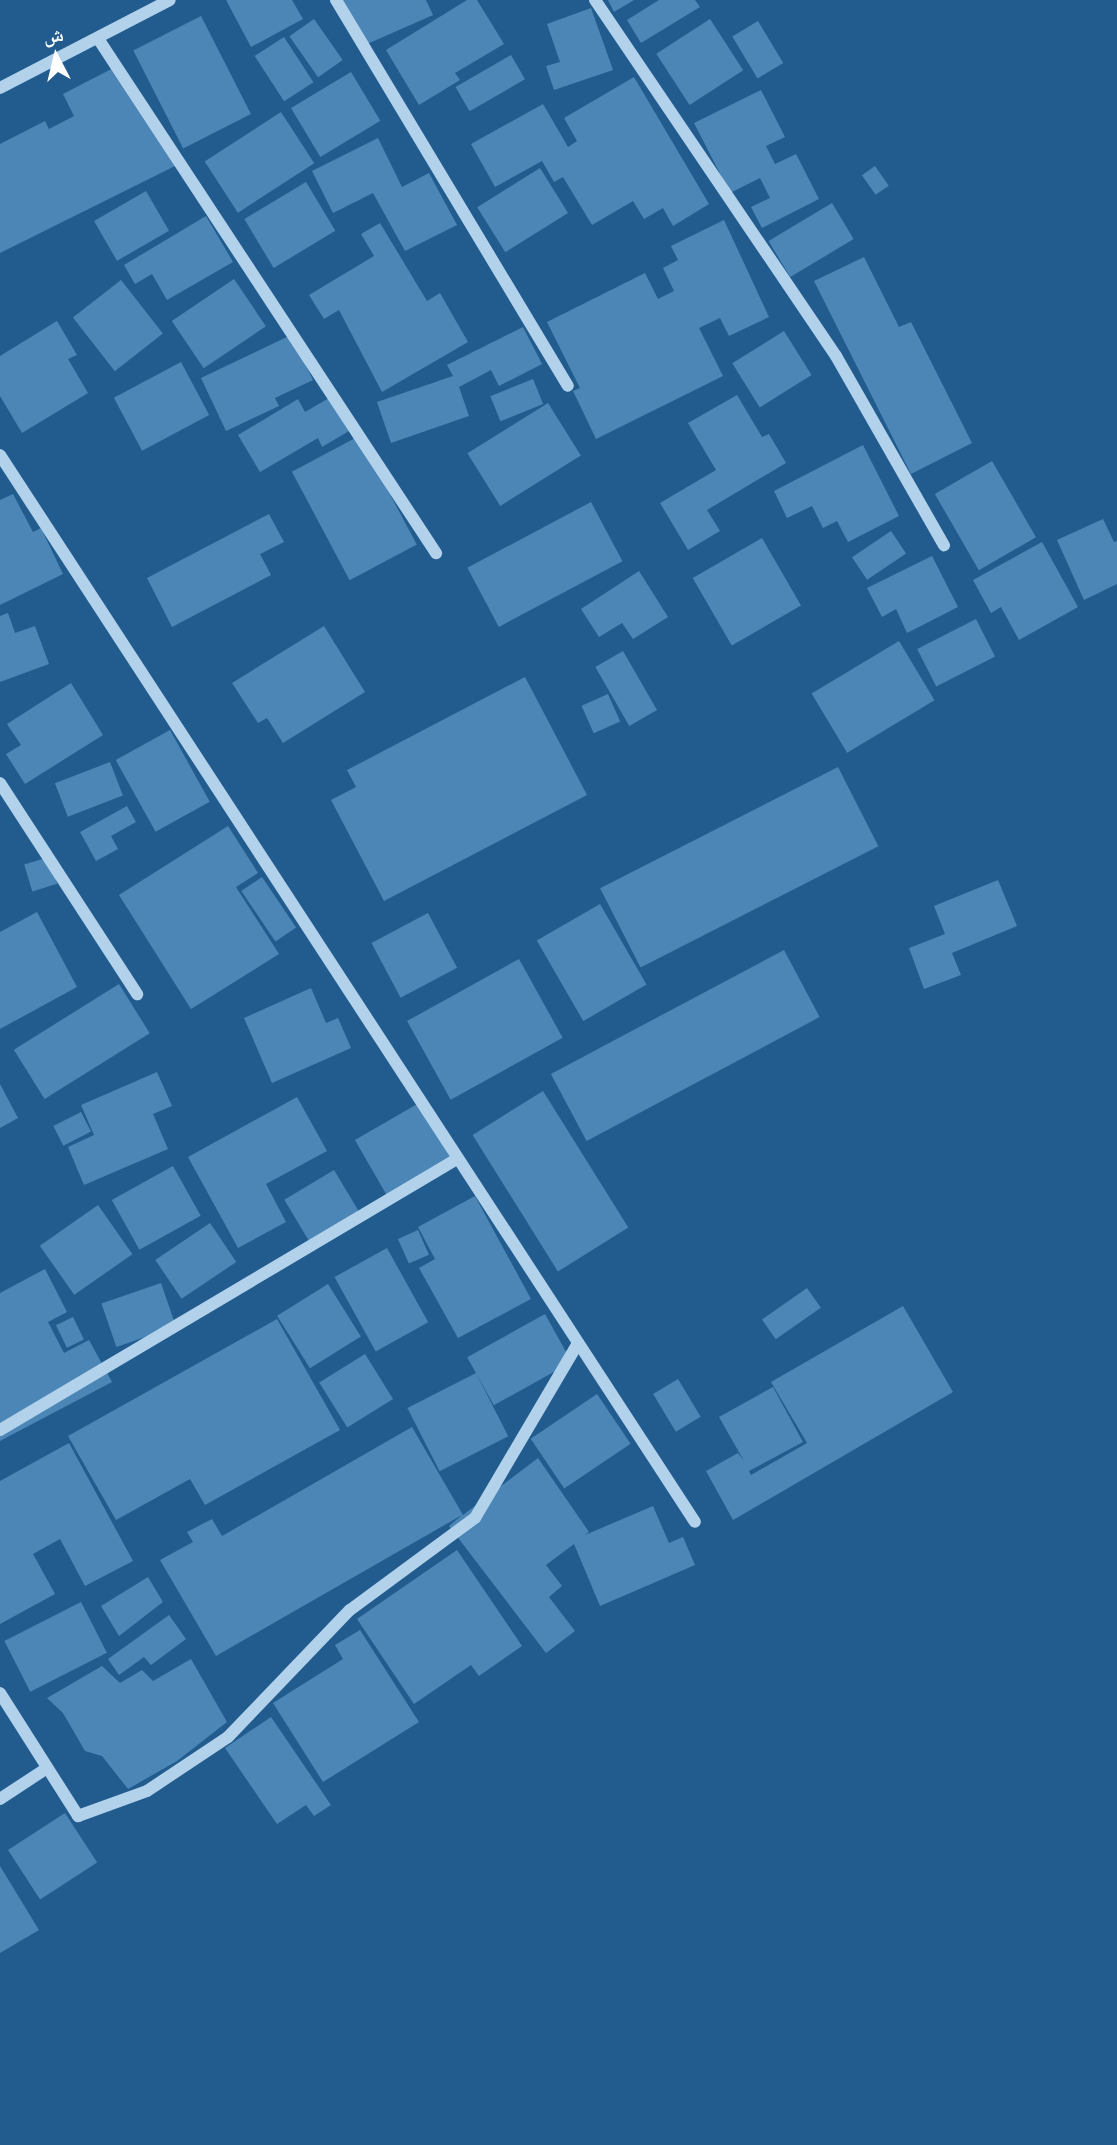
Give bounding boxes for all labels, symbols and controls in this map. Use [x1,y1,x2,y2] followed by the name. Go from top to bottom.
[21,21,91,91] north arrow
[42,22,65,47] text: ش

